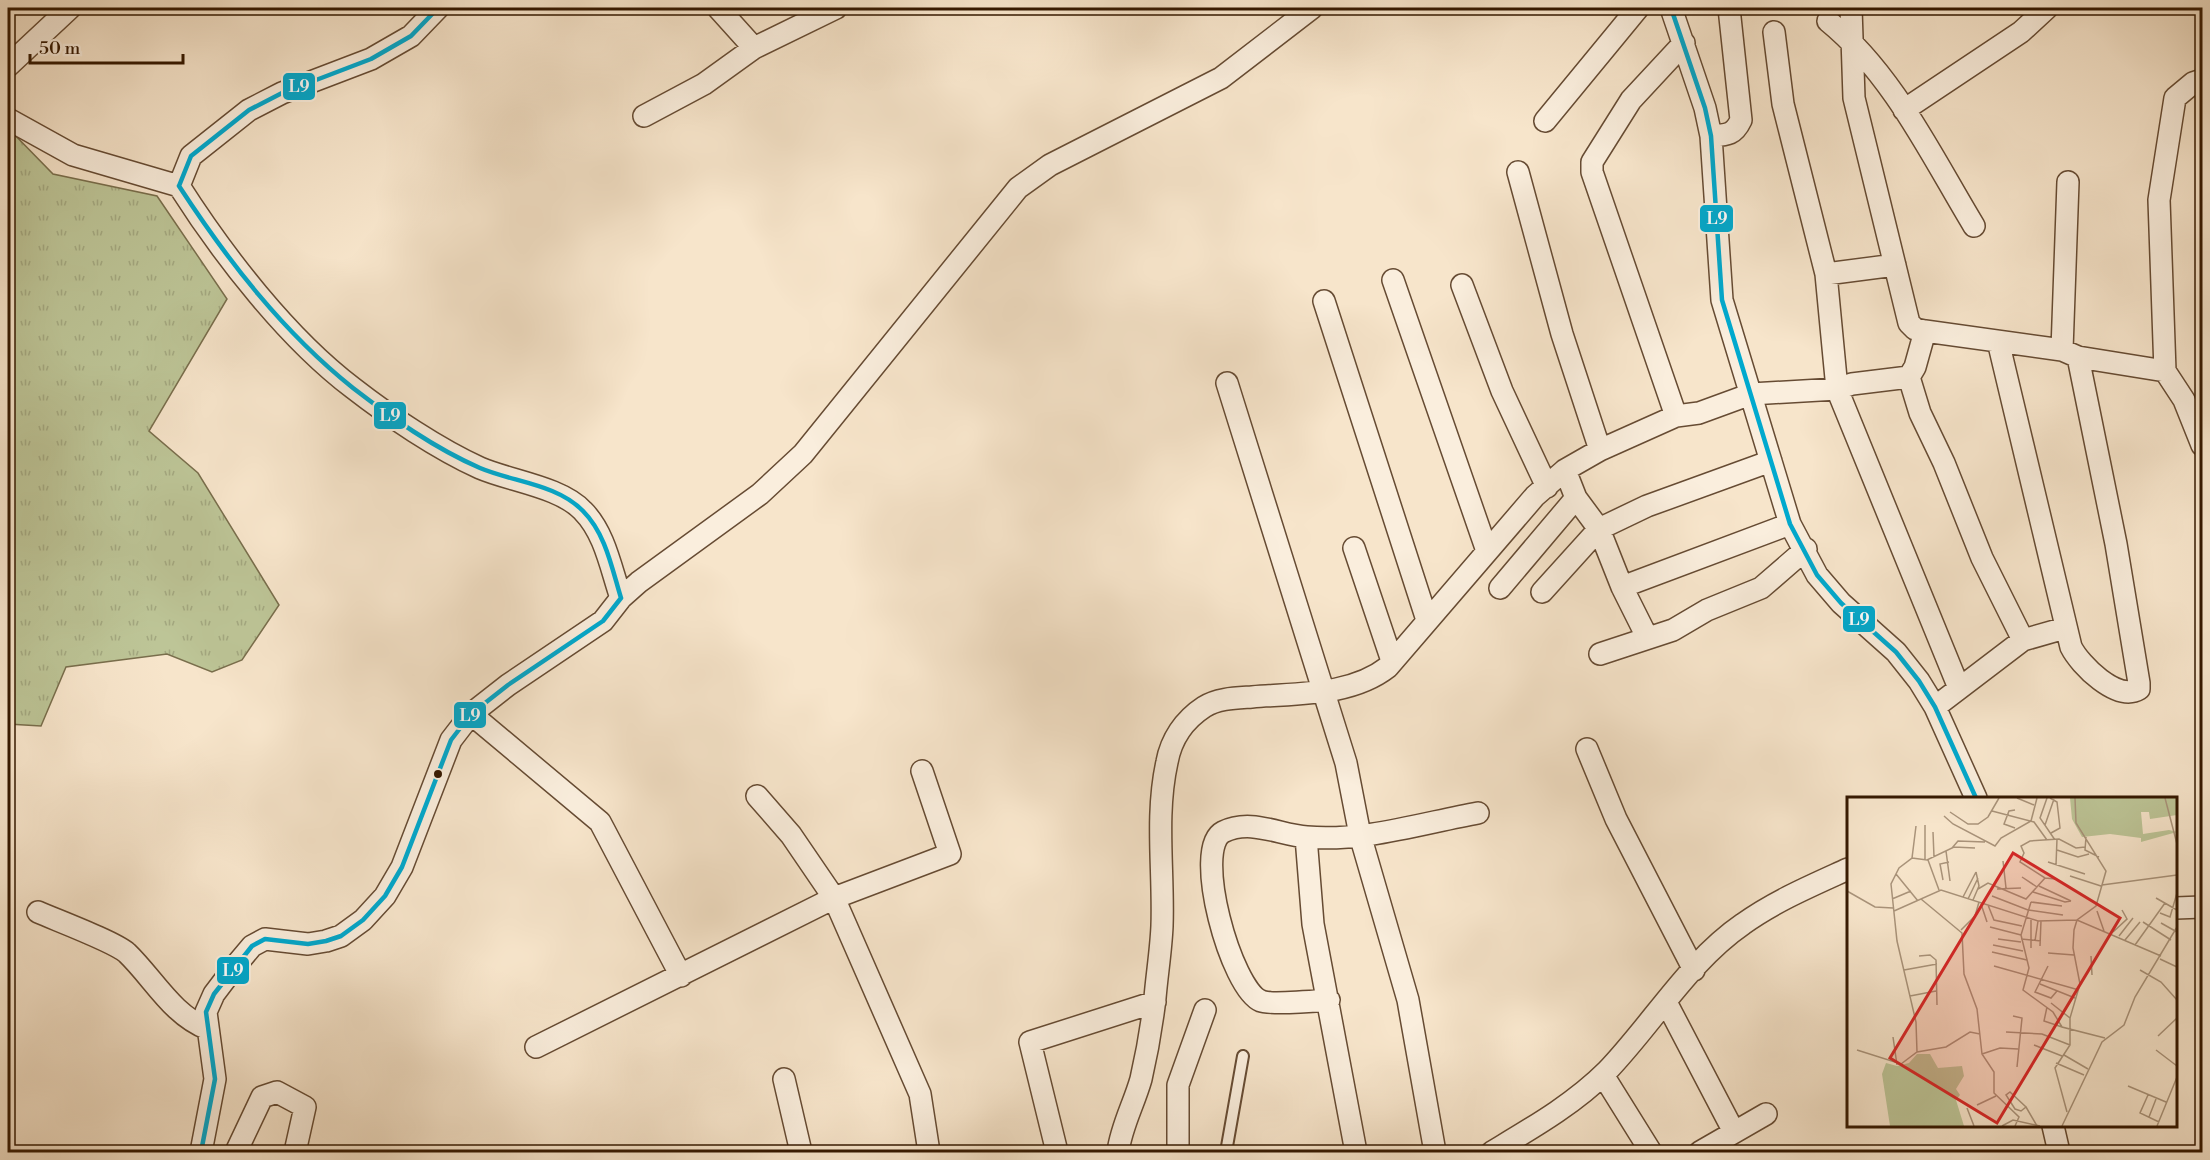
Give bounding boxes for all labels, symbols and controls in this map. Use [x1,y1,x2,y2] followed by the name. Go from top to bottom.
[30,27,183,65] scale bar
[39,37,81,60] text: 50 m
[282,72,316,101] line badge: L9
[289,77,309,97] text: L9
[1699,204,1734,233] line badge: L9
[1707,209,1727,229] text: L9
[373,401,407,430] line badge: L9
[380,406,400,426] text: L9
[1842,605,1876,633] line badge: L9
[1849,610,1869,630] text: L9
[453,701,487,729] line badge: L9
[460,706,480,726] text: L9
[432,768,444,780] unlabelled marker
[1847,797,2177,1127] inset map
[216,956,250,985] line badge: L9
[223,961,243,981] text: L9

